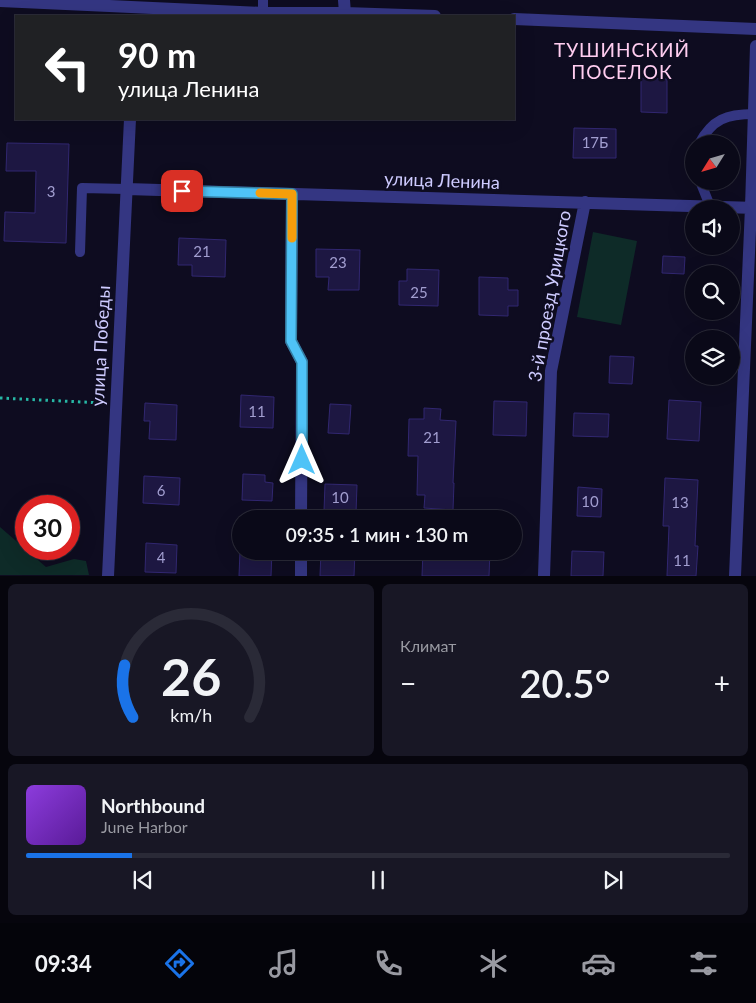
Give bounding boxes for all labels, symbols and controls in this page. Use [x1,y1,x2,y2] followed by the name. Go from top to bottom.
[118,33,196,75] text: 90 m
[35,35,100,100] icon: left
[554,38,690,83] district label: ТУШИНСКИЙ ПОСЕЛОК
[118,75,259,102] text: улица Ленина
[582,133,608,151] house number: 17Б
[685,135,740,190] north arrow
[685,135,740,385] map controls
[384,167,500,193] street label: улица Ленина
[161,170,203,212] pin
[168,177,196,205] icon: arrive
[47,182,55,200] house number: 3
[685,200,740,255] button: sound
[523,208,575,383] street label: 3-й проезд Урицкого
[193,242,211,260] house number: 21
[329,253,347,271] house number: 23
[685,265,740,320] button: search
[410,283,428,301] house number: 25
[86,285,114,407] street label: улица Победы
[685,330,740,385] button: layers
[248,402,266,420] house number: 11
[423,428,441,446] house number: 21
[275,433,327,485] position arrow
[157,481,166,499] house number: 6
[331,488,349,506] house number: 10
[581,492,599,510] house number: 10
[671,493,689,511] house number: 13
[15,495,80,560] speed limit sign: 30
[286,523,468,546] text: 09:35 · 1 мин · 130 m
[157,548,166,566] house number: 4
[673,551,691,569] house number: 11
[400,636,456,655] text: Климат
[161,645,221,707] text: 26
[520,660,610,706] text: 20.5°
[400,666,416,700] text: −
[714,666,730,700] text: +
[170,704,212,726] text: km/h
[101,794,205,817] text: Northbound
[101,817,188,836] text: June Harbor
[129,866,157,894] icon: previous
[364,866,392,894] icon: pause
[599,866,627,894] icon: next
[162,946,197,981] icon: directions
[266,946,301,981] icon: music
[371,946,406,981] icon: phone
[476,946,511,981] icon: climate
[581,946,616,981] icon: car
[686,946,721,981] icon: filters
[35,950,92,977] text: 09:34

